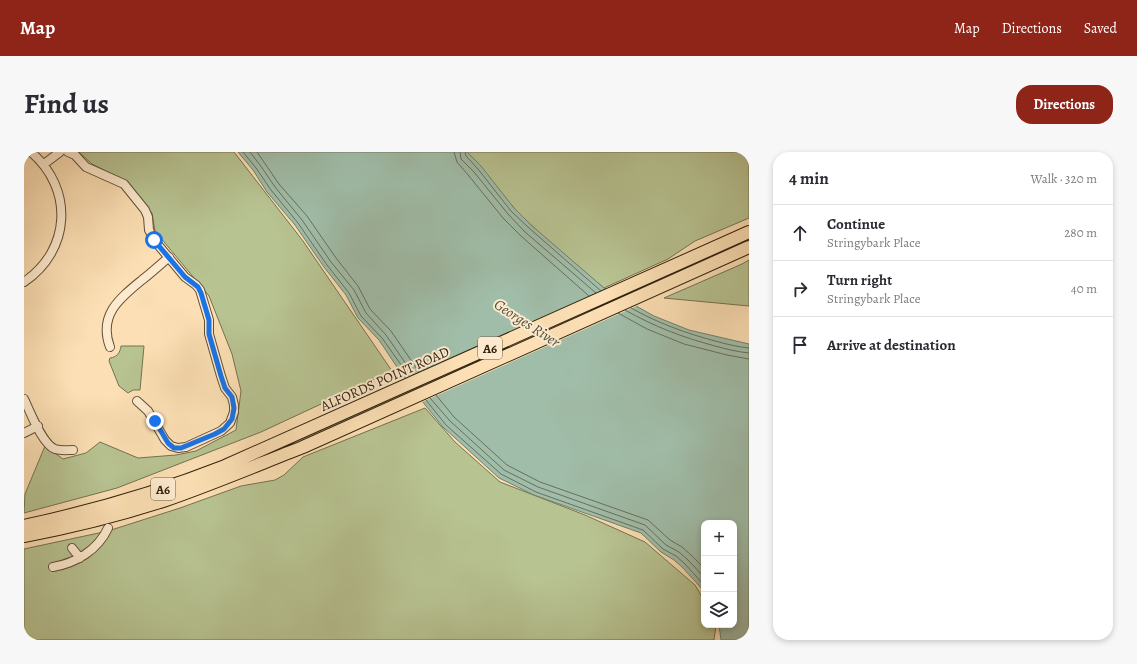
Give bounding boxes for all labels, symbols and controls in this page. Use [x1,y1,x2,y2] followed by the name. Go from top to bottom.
[20,15,55,41] text: Map
[954,19,980,38] text: Map
[1002,19,1062,38] text: Directions
[1084,19,1117,38] text: Saved
[24,85,109,123] text: Find us
[1016,85,1113,124] button: Directions
[789,167,829,190] text: 4 min
[1031,170,1097,187] text: Walk · 320 m
[827,214,885,234] text: Continue
[789,222,811,244] icon: ahead
[1064,224,1097,241] text: 280 m
[145,231,163,249] route start
[827,234,920,251] text: Stringybark Place
[827,270,892,290] text: Turn right
[789,278,811,300] icon: right
[1071,280,1097,297] text: 40 m
[827,290,920,307] text: Stringybark Place
[490,294,565,352] water label: Georges River
[789,334,811,356] icon: arrive
[827,335,956,355] text: Arrive at destination
[478,337,502,359] road number: A6
[317,342,452,416] street label: ALFORDS POINT ROAD
[146,412,164,430] route end
[151,478,175,500] road number: A6
[701,520,737,628] map controls
[701,520,737,556] button: +
[701,556,737,592] button: −
[701,592,737,628] button: layers

